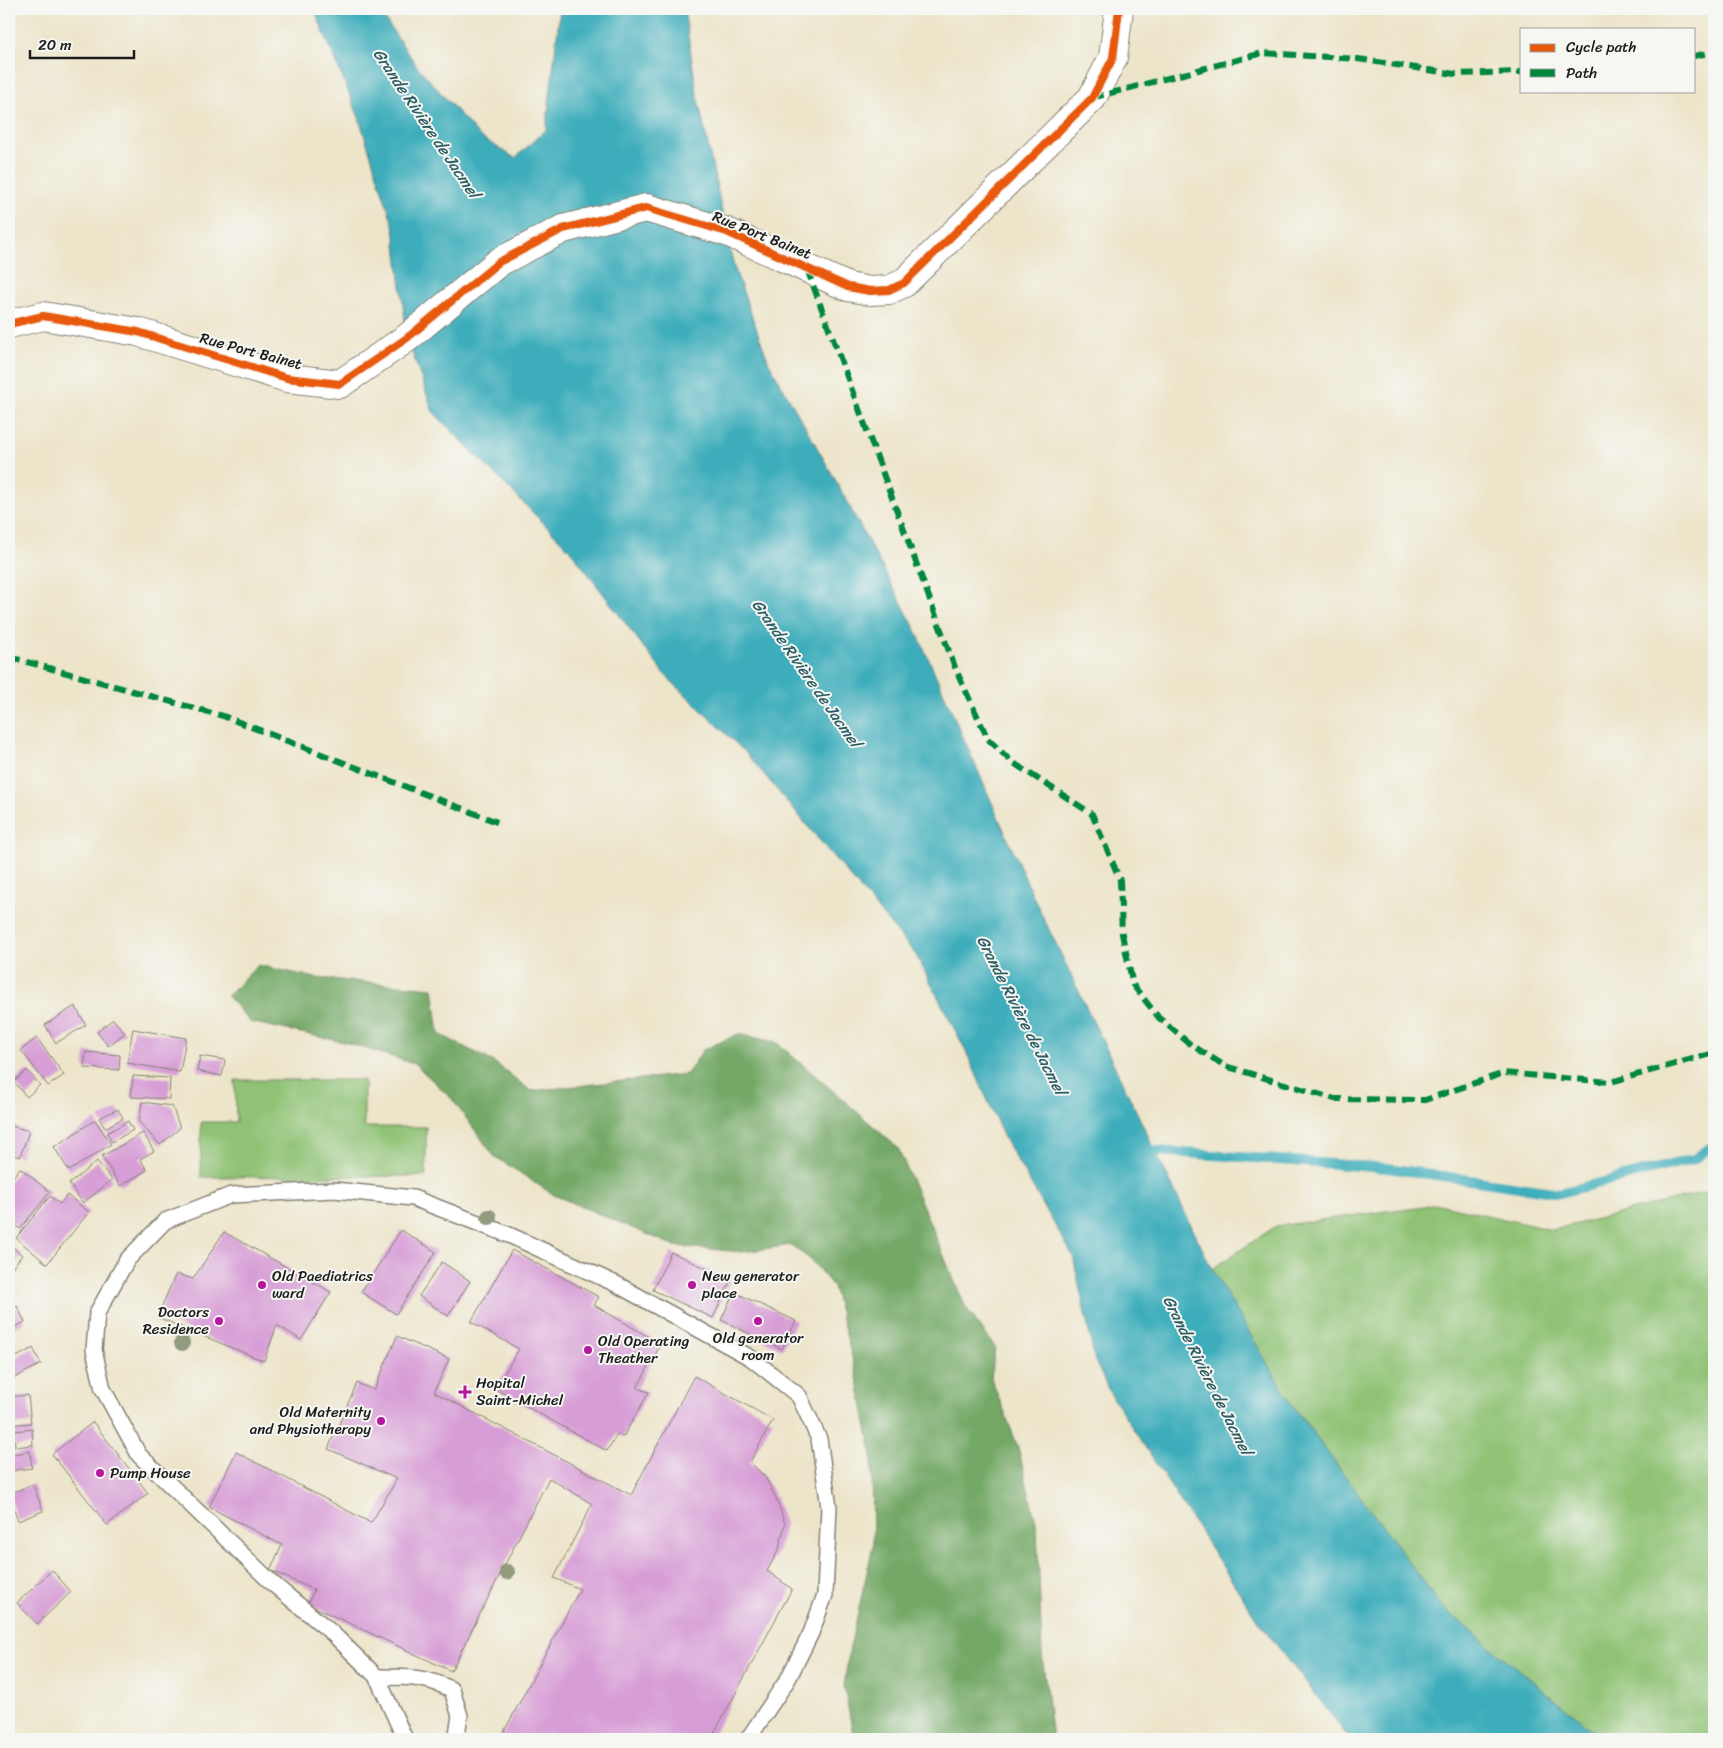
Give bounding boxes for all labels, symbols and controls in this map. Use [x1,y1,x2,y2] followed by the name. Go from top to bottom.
[30,28,134,60] scale bar
[1520,28,1696,92] legend
[38,32,72,58] text: 20 m
[1566,34,1637,60] text: Cycle path
[365,42,490,207] water label: Grande Rivière de Jacmel
[1566,60,1597,86] text: Path
[709,203,816,267] street label: Rue Port Bainet
[197,325,305,377] street label: Rue Port Bainet
[744,593,871,757] water label: Grande Rivière de Jacmel
[969,930,1076,1103] water label: Grande Rivière de Jacmel
[272,1263,373,1306] place label: Old Paediatrics ward
[701,1263,800,1306] place label: New generator place
[256,1279,268,1291] marker: Old Paediatrics ward
[686,1279,698,1291] marker: New generator place
[1155,1290,1262,1463] water label: Grande Rivière de Jacmel
[143,1299,209,1342] place label: Doctors Residence
[213,1315,225,1327] marker: Doctors Residence
[752,1315,764,1327] marker: Old generator room
[713,1325,804,1368] place label: Old generator room
[598,1328,690,1371] place label: Old Operating Theather
[582,1344,594,1356] marker: Old Operating Theather
[476,1370,564,1413] place label: Hopital Saint-Michel
[458,1385,472,1399] marker: Hopital Saint-Michel
[250,1399,371,1442] place label: Old Maternity and Physiotherapy
[375,1415,387,1427] marker: Old Maternity and Physiotherapy
[110,1460,191,1486] place label: Pump House
[94,1467,106,1479] marker: Pump House

